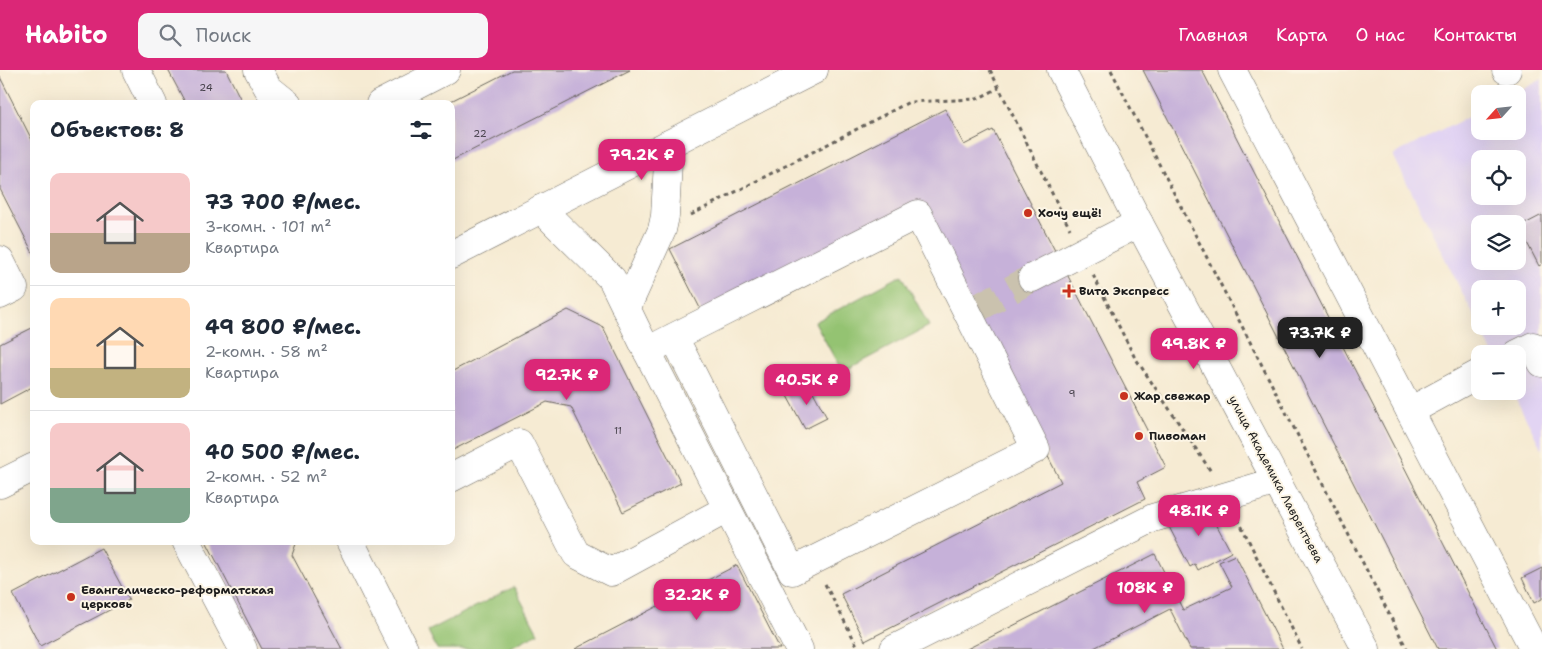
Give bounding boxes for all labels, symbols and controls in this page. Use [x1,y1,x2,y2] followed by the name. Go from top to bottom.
[138,13,488,58] search box
[25,19,108,51] text: Habito
[156,21,184,49] icon: search
[196,23,251,48] text: Поиск
[1178,23,1248,47] text: Главная
[1276,23,1328,47] text: Карта
[1356,23,1405,47] text: О нас
[1433,23,1517,47] text: Контакты
[199,81,213,94] house number: 24
[1471,85,1526,140] north arrow
[1471,85,1526,400] map controls
[50,116,184,144] text: Объектов: 8
[407,116,435,144] icon: filters
[473,127,487,140] house number: 22
[596,138,688,181] pin: 79.2K ₽
[609,144,675,165] text: 79.2K ₽
[1471,150,1526,205] button: locate
[205,188,361,216] text: 73 700 ₽/мес.
[90,193,150,253] icon: home
[1038,205,1102,221] place label: Хочу ещё!
[1022,207,1034,219] marker: Хочу ещё!
[1471,215,1526,270] button: layers
[205,216,332,237] text: 3-комн. · 101 m²
[205,237,279,258] text: Квартира
[1471,280,1526,335] button: +
[1079,283,1169,299] place label: Вита Экспресс
[1063,285,1075,297] marker: Вита Экспресс
[205,313,361,341] text: 49 800 ₽/мес.
[1274,316,1366,359] pin: 73.7K ₽
[90,318,150,378] icon: home
[1289,322,1351,343] text: 73.7K ₽
[1148,328,1240,370] pin: 49.8K ₽
[1162,333,1226,354] text: 49.8K ₽
[205,341,328,362] text: 2-комн. · 58 m²
[1471,345,1526,400] button: −
[521,358,613,401] pin: 92.7K ₽
[205,362,279,383] text: Квартира
[535,364,599,385] text: 92.7K ₽
[761,364,853,406] pin: 40.5K ₽
[775,369,839,390] text: 40.5K ₽
[1069,387,1076,400] house number: 9
[1134,388,1210,404] place label: Жар свежар
[1118,390,1130,402] marker: Жар свежар
[1225,393,1327,566] street label: улица Академика Лаврентьева
[614,424,622,437] house number: 11
[1149,428,1206,444] place label: Пивоман
[1133,430,1145,442] marker: Пивоман
[205,438,360,466] text: 40 500 ₽/мес.
[90,443,150,503] icon: home
[205,466,327,487] text: 2-комн. · 52 m²
[205,487,279,508] text: Квартира
[1153,494,1245,537] pin: 48.1K ₽
[1169,500,1229,521] text: 48.1K ₽
[1104,572,1186,614] pin: 108K ₽
[1117,577,1173,598] text: 108K ₽
[651,578,743,621] pin: 32.2K ₽
[81,582,274,612] place label: Евангелическо-реформатская церковь
[665,584,729,605] text: 32.2K ₽
[65,591,77,603] marker: Евангелическо-реформатская церковь

